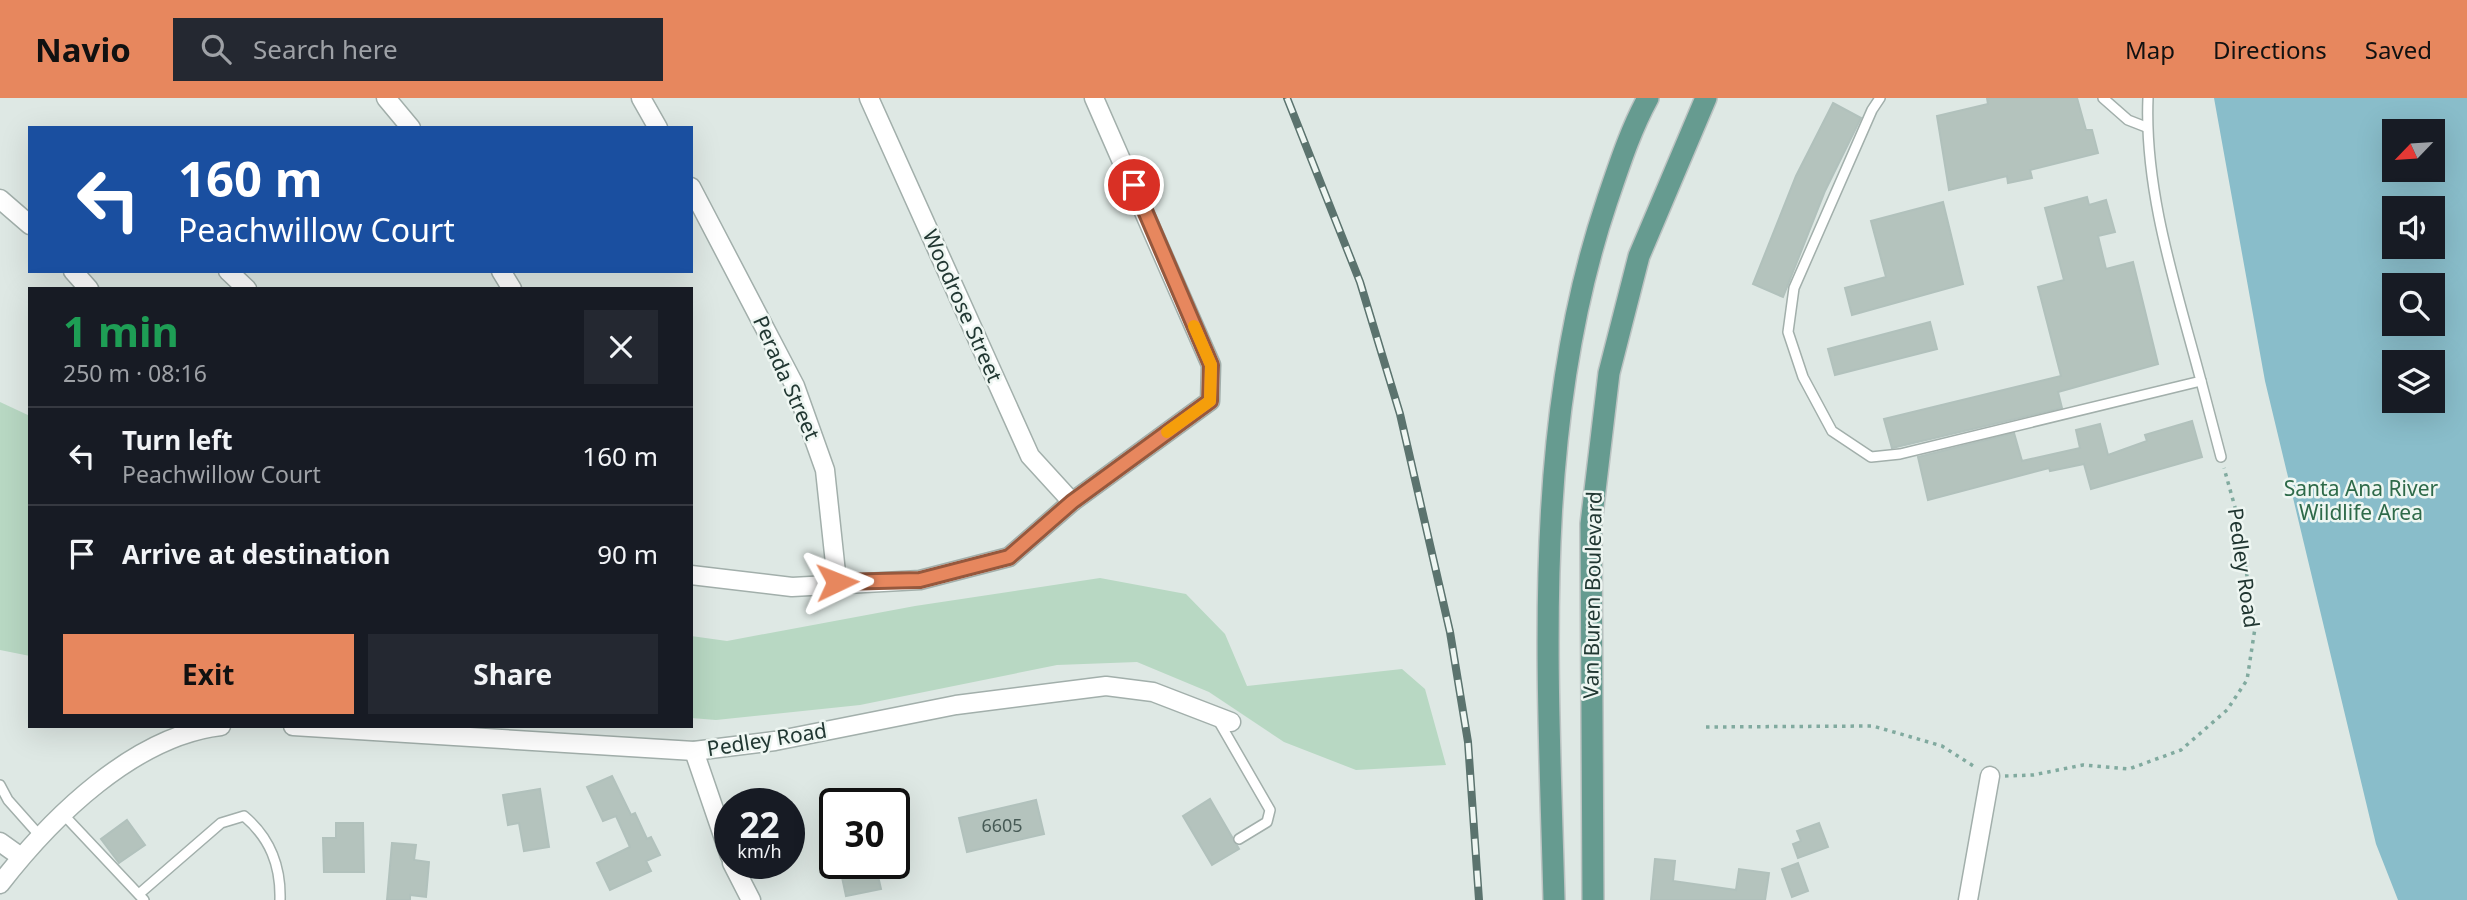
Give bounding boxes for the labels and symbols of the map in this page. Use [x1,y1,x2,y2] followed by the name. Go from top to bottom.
[2382,119,2445,182] north arrow
[1104,155,1164,215] pin
[917,225,1009,387] street label: Woodrose Street
[747,311,827,445] street label: Perada Street
[2284,474,2439,526] park label: Santa Ana River Wildlife Area
[1576,491,1608,699] street label: Van Buren Boulevard
[2222,506,2266,630] street label: Pedley Road
[800,545,874,619] position arrow
[705,716,829,762] street label: Pedley Road
[819,788,910,879] speed limit sign: 30
[981,813,1023,837] house number: 6605

